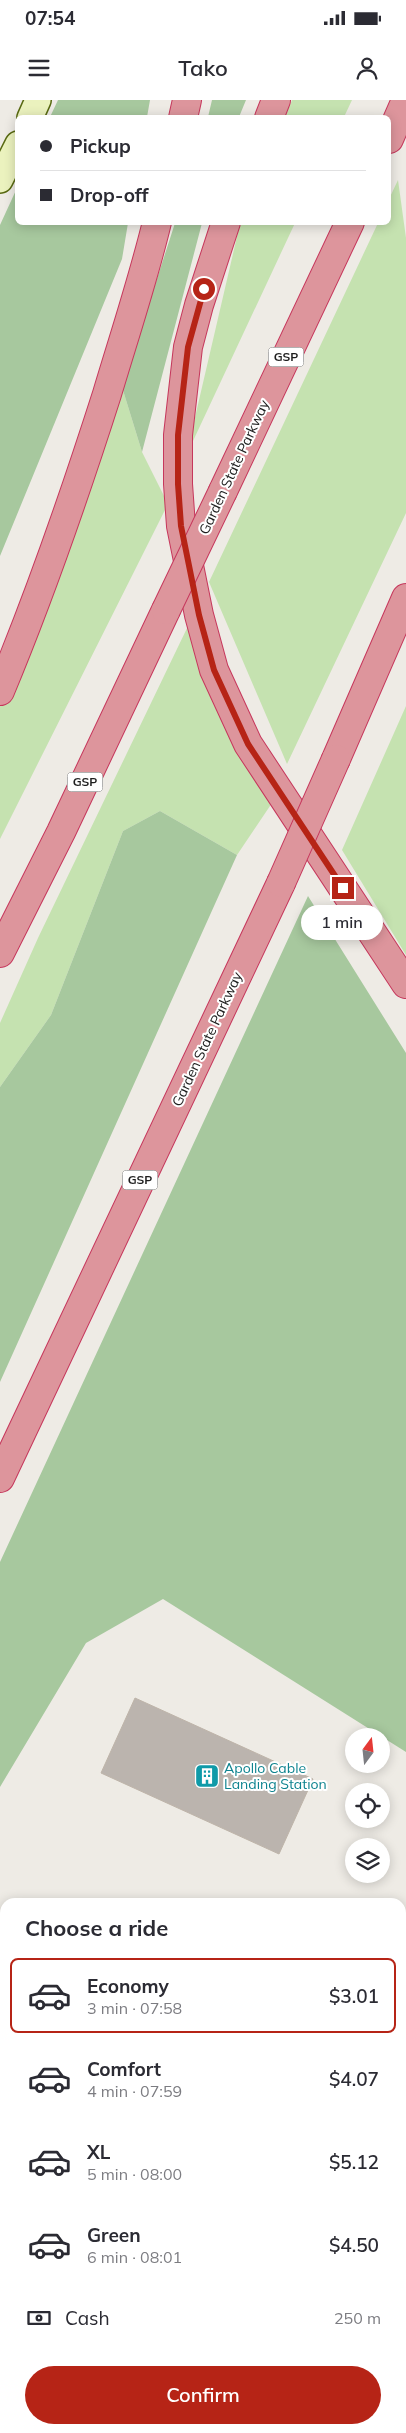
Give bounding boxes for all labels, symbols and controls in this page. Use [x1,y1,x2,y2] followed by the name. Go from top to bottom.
[25,6,75,30] text: 07:54
[25,54,53,82] icon: menu
[178,54,228,82] text: Tako
[353,54,381,82] icon: person
[70,134,131,158] text: Pickup
[70,183,148,207] text: Drop-off
[193,278,215,300] route start
[268,348,304,366] road number: GSP
[195,396,273,537] street label: Garden State Parkway
[68,772,102,792] road number: GSP
[332,877,354,899] route end
[302,906,384,940] callout: 1 min
[321,912,363,932] text: 1 min
[168,968,246,1109] street label: Garden State Parkway
[122,1170,158,1190] road number: GSP
[345,1728,390,1772] north arrow
[345,1728,390,1883] map controls
[224,1759,327,1793] place label: Apollo Cable Landing Station
[194,1763,220,1789] building icon: Apollo Cable Landing Station
[345,1783,390,1828] button: locate
[345,1838,390,1883] button: layers
[25,1914,168,1942] text: Choose a ride
[27,1973,72,2018] icon: car
[87,1974,169,1998] text: Economy
[329,1984,379,2008] text: $3.01
[87,1998,182,2018] text: 3 min · 07:58
[27,2056,72,2101] icon: car
[87,2057,161,2081] text: Comfort
[329,2067,379,2091] text: $4.07
[87,2081,182,2101] text: 4 min · 07:59
[27,2139,72,2184] icon: car
[87,2140,110,2164] text: XL
[329,2150,379,2174] text: $5.12
[87,2164,182,2184] text: 5 min · 08:00
[27,2222,72,2267] icon: car
[87,2223,141,2247] text: Green
[329,2233,379,2257] text: $4.50
[87,2247,182,2267] text: 6 min · 08:01
[25,2304,53,2332] icon: cash
[65,2306,110,2330] text: Cash
[334,2308,381,2328] text: 250 m
[25,2366,381,2424] button: Confirm

